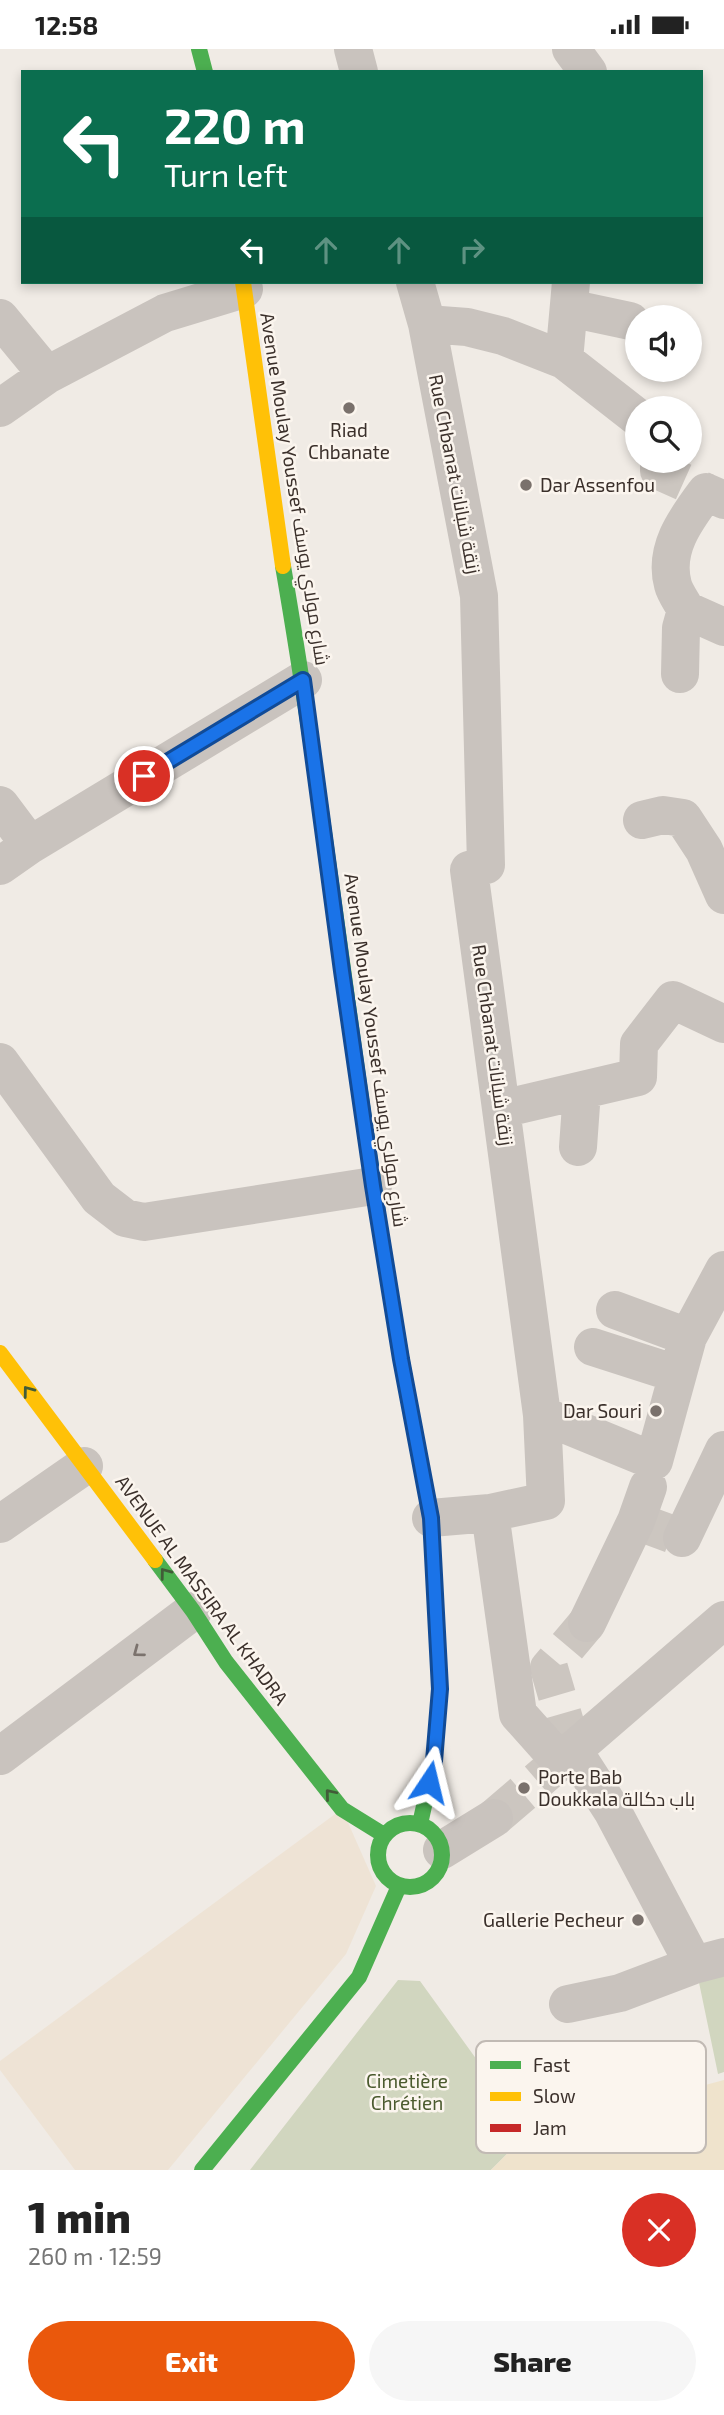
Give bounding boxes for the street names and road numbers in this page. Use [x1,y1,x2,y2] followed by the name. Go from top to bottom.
[252,311,335,668] street label: Avenue Moulay Youssef شارع مولاي يوسف
[424,372,486,576] street label: Rue Chbanat زنقة شبانات
[336,872,413,1229] street label: Avenue Moulay Youssef شارع مولاي يوسف
[467,943,519,1147] street label: Rue Chbanat زنقة شبانات
[111,1470,294,1709] street label: AVENUE AL MASSIRA AL KHADRA

